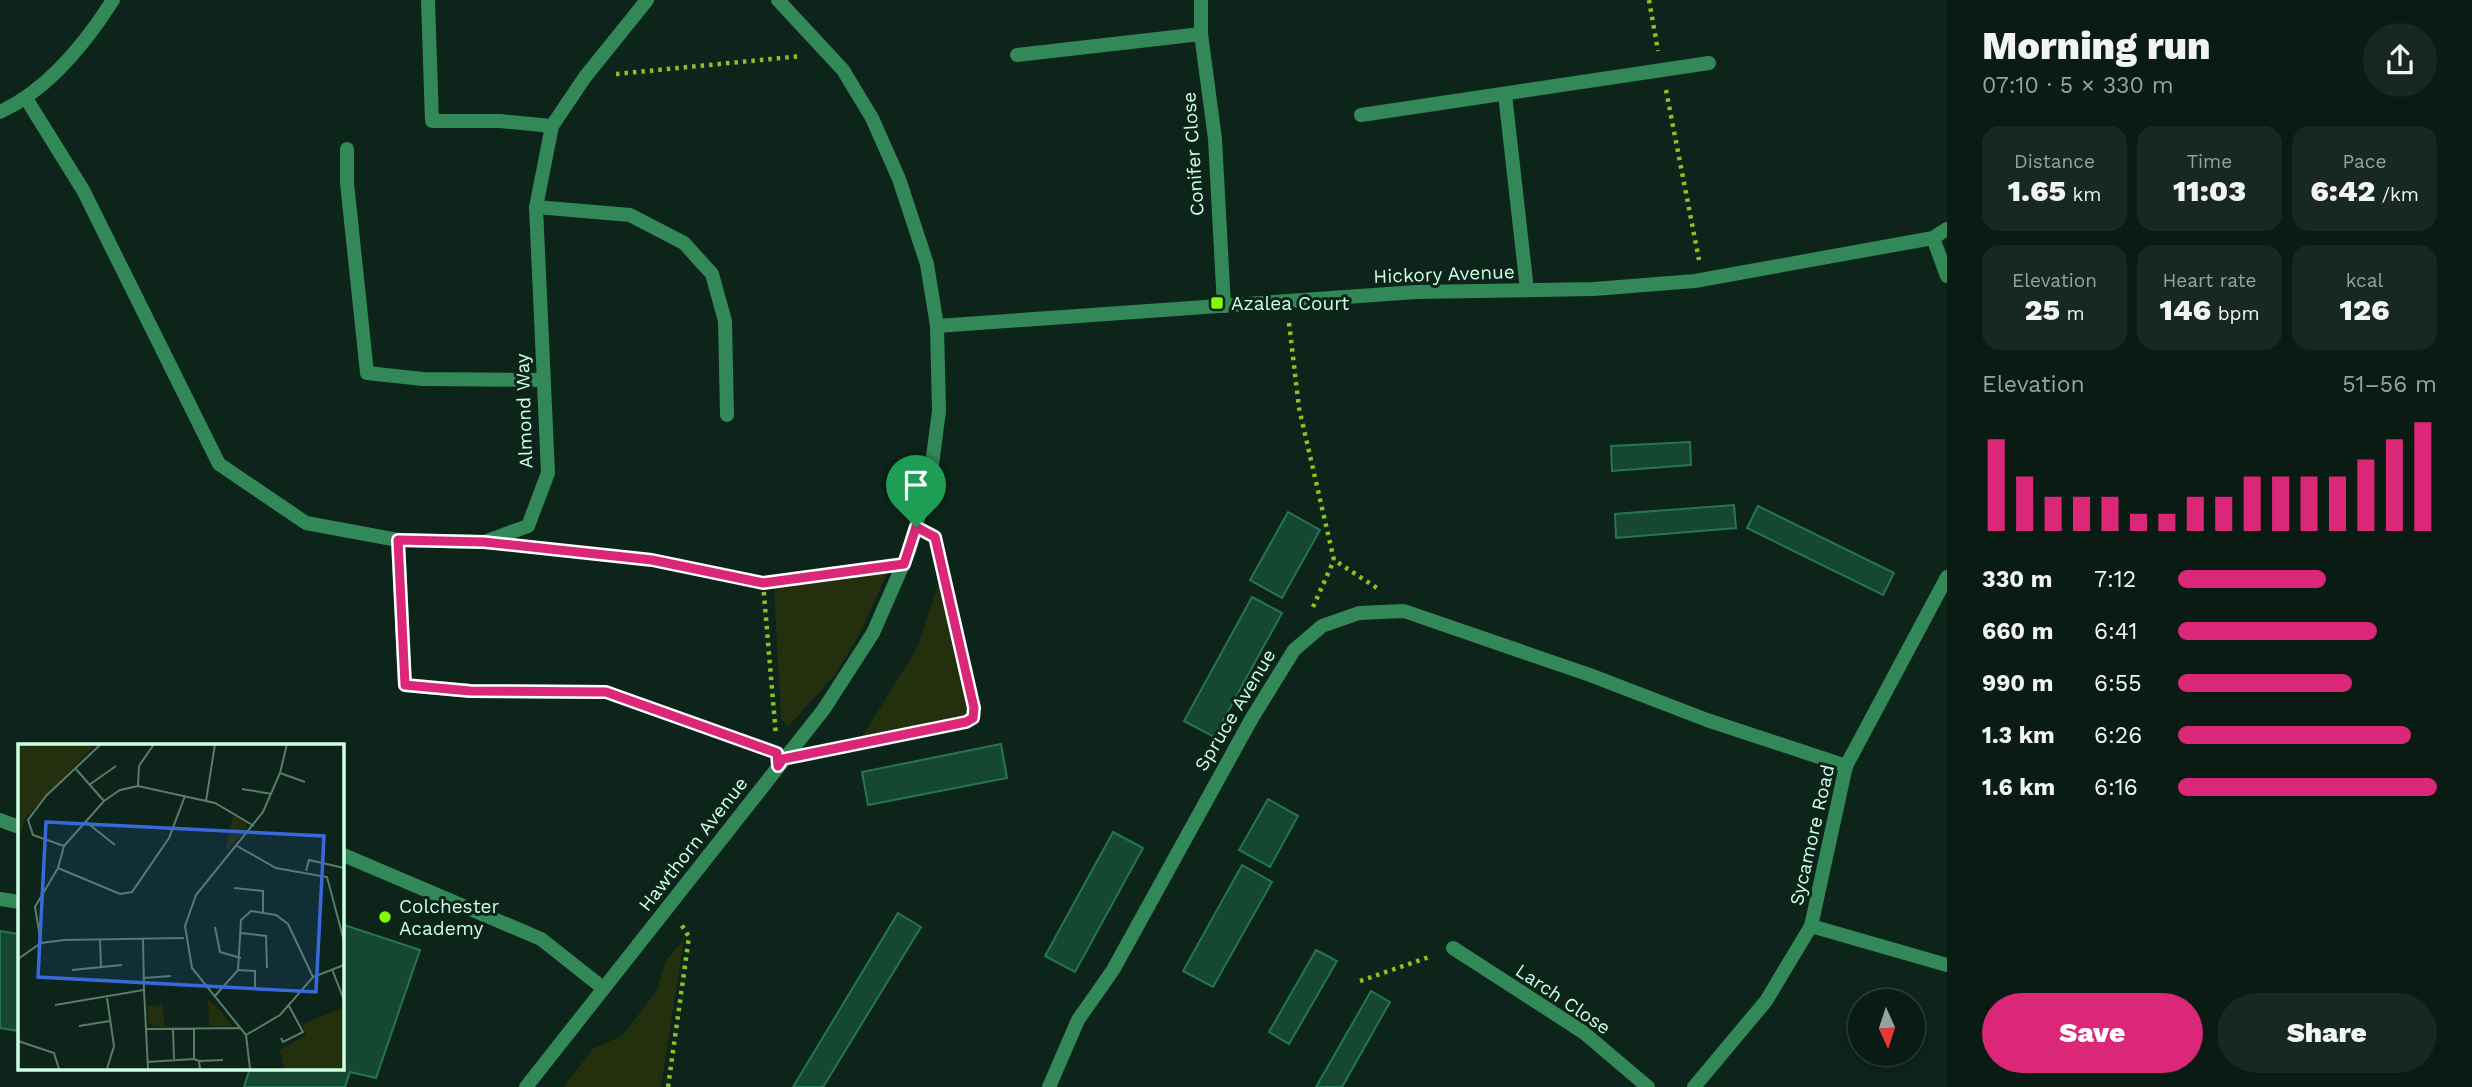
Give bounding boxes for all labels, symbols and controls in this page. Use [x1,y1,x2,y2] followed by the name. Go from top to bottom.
[2363,23,2437,97] button: share
[1982,24,2211,68] text: Morning run
[1982,72,2174,99] text: 07:10 · 5 × 330 m
[1177,91,1209,217] street label: Conifer Close
[2014,150,2095,173] text: Distance
[2187,150,2232,173] text: Time
[2343,150,2386,173] text: Pace
[2008,173,2066,208] text: 1.65
[2173,173,2246,208] text: 11:03
[2310,173,2375,208] text: 6:42
[2066,183,2101,206] text: km
[2375,183,2419,206] text: /km
[1373,260,1515,288] street label: Hickory Avenue
[2012,269,2097,292] text: Elevation
[2163,269,2256,292] text: Heart rate
[2346,269,2383,292] text: kcal
[1231,292,1349,315] place label: Azalea Court
[2024,292,2060,327] text: 25
[2159,292,2211,327] text: 146
[2340,292,2389,327] text: 126
[1209,295,1225,311] marker: Azalea Court
[2060,302,2085,325] text: m
[2211,302,2260,325] text: bpm
[510,353,538,469] street label: Almond Way
[1982,371,2085,398] text: Elevation
[2342,371,2437,398] text: 51–56 m
[886,455,946,527] pin
[897,466,935,504] icon: arrive
[1982,566,2052,593] text: 330 m
[2094,566,2136,593] text: 7:12
[1982,618,2053,645] text: 660 m
[2094,618,2137,645] text: 6:41
[1190,645,1280,775] street label: Spruce Avenue
[1982,670,2053,697] text: 990 m
[2094,670,2142,697] text: 6:55
[1982,722,2055,749] text: 1.3 km
[2094,722,2142,749] text: 6:26
[18,744,343,1070] inset map
[1785,762,1839,908] street label: Sycamore Road
[634,772,752,916] street label: Hawthorn Avenue
[1982,774,2055,801] text: 1.6 km
[2094,774,2138,801] text: 6:16
[399,895,500,940] place label: Colchester Academy
[377,909,393,925] marker: Colchester Academy
[1511,959,1615,1039] street label: Larch Close
[1848,989,1925,1066] north arrow
[1848,989,1925,1066] map controls
[1982,993,2203,1073] button: Save
[2217,993,2437,1073] button: Share

